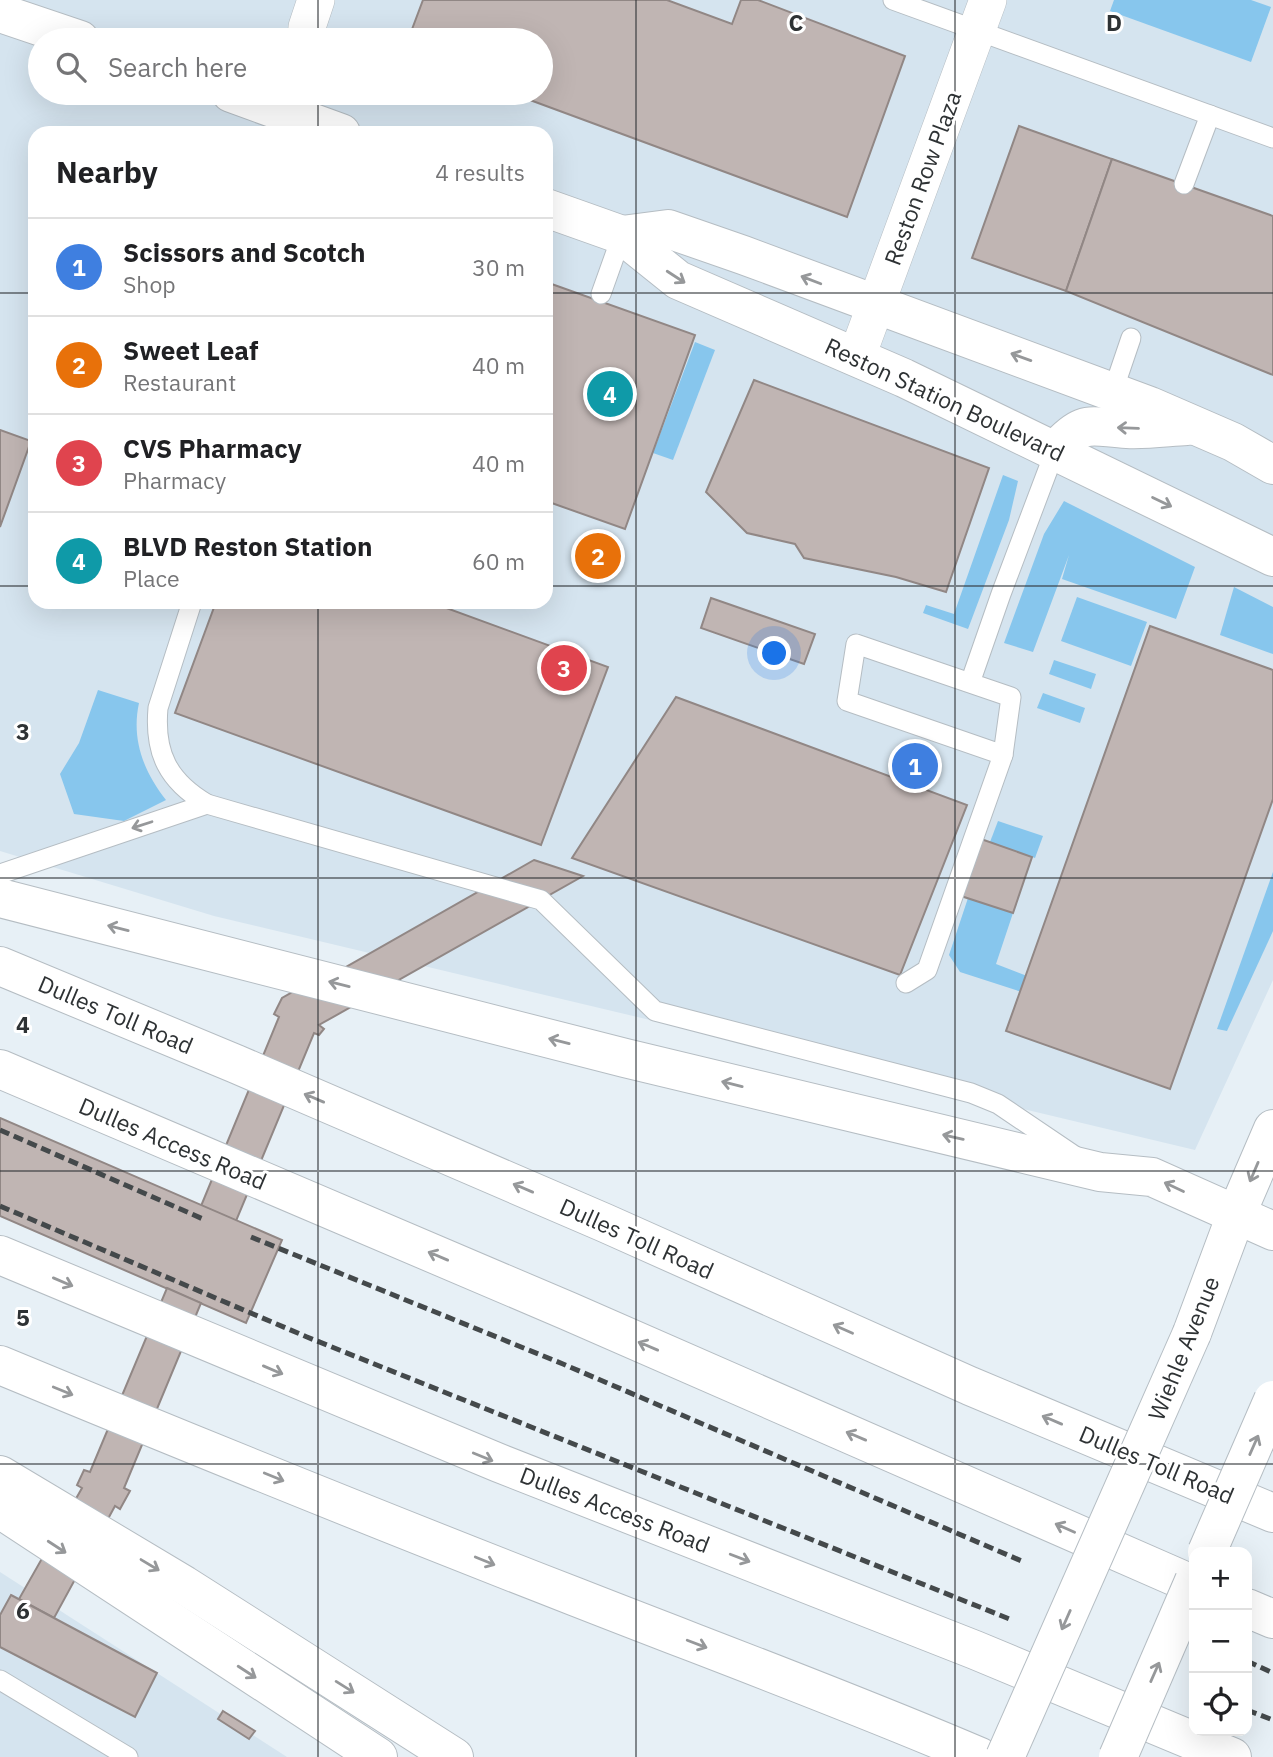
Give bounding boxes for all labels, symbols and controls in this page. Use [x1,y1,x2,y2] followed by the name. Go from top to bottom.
[789,7,804,37] text: C
[1106,7,1122,37] text: D
[28,28,553,105] search box
[52,48,90,86] icon: search
[108,50,247,84] text: Search here
[877,87,967,269] street label: Reston Row Plaza
[56,152,158,191] text: Nearby
[435,157,525,187] text: 4 results
[123,235,366,269] text: Scissors and Scotch
[72,252,86,282] text: 1
[472,252,525,282] text: 30 m
[123,269,176,299] text: Shop
[666,270,686,284] one-way arrow
[801,272,823,285] one-way arrow
[820,330,1070,468] street label: Reston Station Boulevard
[123,333,258,367] text: Sweet Leaf
[72,350,86,380] text: 2
[472,350,525,380] text: 40 m
[1010,350,1032,362] one-way arrow
[123,367,236,397] text: Restaurant
[587,368,633,420] pin: 4
[1117,421,1140,434] one-way arrow
[123,431,302,465] text: CVS Pharmacy
[72,448,86,478] text: 3
[472,448,525,478] text: 40 m
[123,465,226,495] text: Pharmacy
[1151,496,1172,510] one-way arrow
[123,529,372,563] text: BLVD Reston Station
[575,530,621,582] pin: 2
[72,546,86,576] text: 4
[472,546,525,576] text: 60 m
[123,563,180,593] text: Place
[757,636,791,670] your location
[541,642,587,694] pin: 3
[16,716,30,746] text: 3
[892,740,938,792] pin: 1
[132,820,154,832] one-way arrow
[107,921,130,934] one-way arrow
[34,968,198,1060] street label: Dulles Toll Road
[328,977,351,990] one-way arrow
[16,1009,30,1039] text: 4
[548,1034,571,1047] one-way arrow
[721,1076,743,1089] one-way arrow
[75,1090,271,1196] street label: Dulles Access Road
[304,1091,326,1104] one-way arrow
[942,1130,965,1143] one-way arrow
[1247,1161,1260,1183] one-way arrow
[1164,1180,1185,1193] one-way arrow
[513,1181,534,1194] one-way arrow
[555,1191,719,1285] street label: Dulles Toll Road
[428,1249,450,1262] one-way arrow
[1140,1271,1226,1425] street label: Wiehle Avenue
[52,1276,73,1289] one-way arrow
[16,1302,30,1332] text: 5
[833,1322,855,1335] one-way arrow
[637,1339,659,1352] one-way arrow
[261,1364,283,1377] one-way arrow
[52,1385,73,1398] one-way arrow
[1042,1413,1063,1426] one-way arrow
[1075,1418,1239,1510] street label: Dulles Toll Road
[846,1429,867,1442] one-way arrow
[1248,1435,1261,1456] one-way arrow
[472,1451,493,1464] one-way arrow
[516,1459,714,1559] street label: Dulles Access Road
[262,1471,284,1484] one-way arrow
[1054,1521,1076,1534] one-way arrow
[47,1540,66,1554] one-way arrow
[1189,1547,1252,1736] map controls
[1189,1547,1252,1610] button: +
[729,1552,751,1565] one-way arrow
[474,1556,495,1569] one-way arrow
[139,1558,159,1572] one-way arrow
[16,1595,30,1625] text: 6
[1059,1608,1072,1630] one-way arrow
[1189,1610,1252,1673] button: −
[685,1639,707,1651] one-way arrow
[1149,1662,1162,1683] one-way arrow
[237,1665,256,1679] one-way arrow
[1189,1673,1252,1736] button: locate
[334,1681,354,1695] one-way arrow

